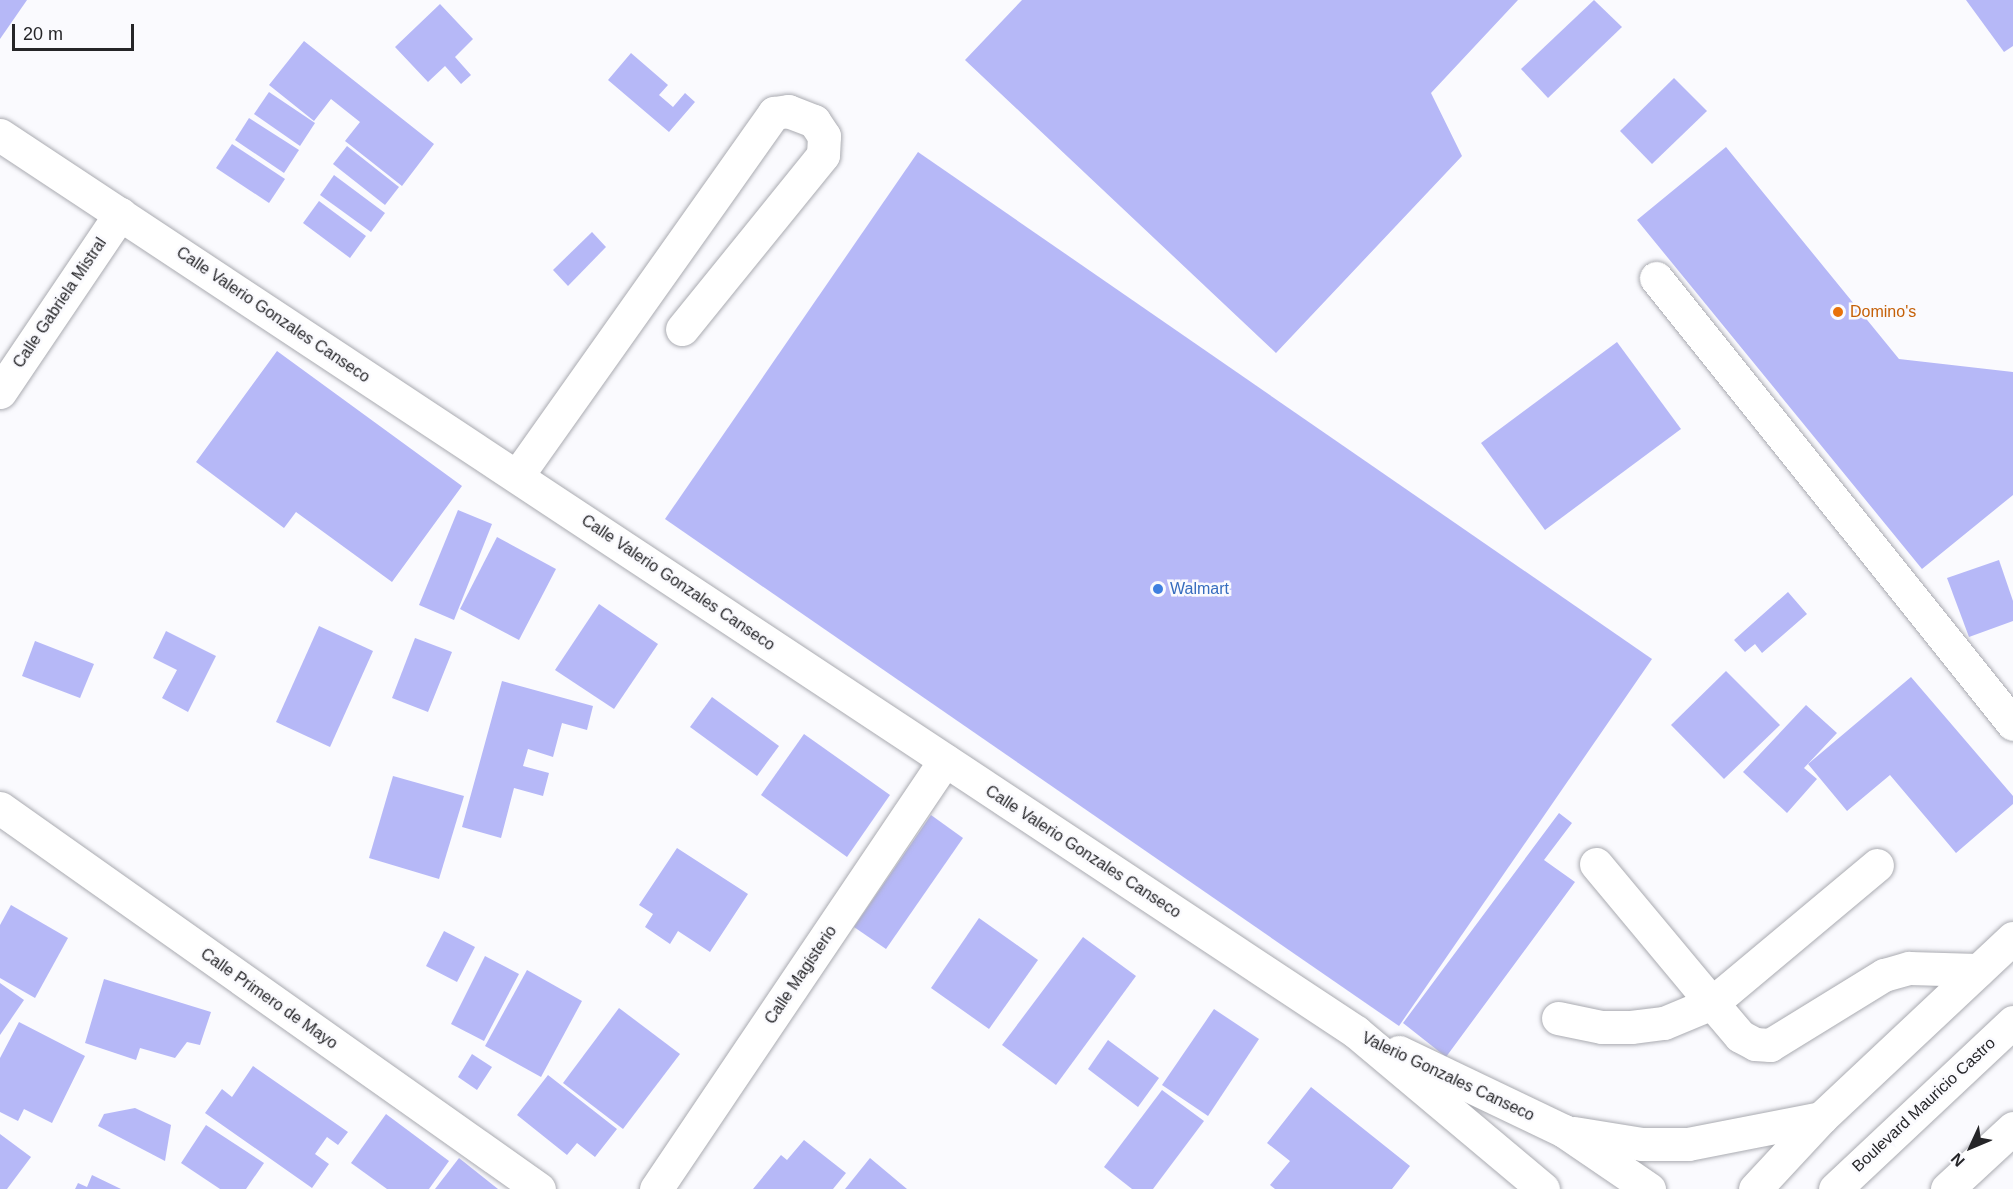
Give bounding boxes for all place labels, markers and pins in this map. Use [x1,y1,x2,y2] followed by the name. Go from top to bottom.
[1850,302,1916,322] place label: Domino's
[1831,305,1845,319] marker: Domino's
[1170,579,1229,599] place label: Walmart
[1151,582,1165,596] marker: Walmart

